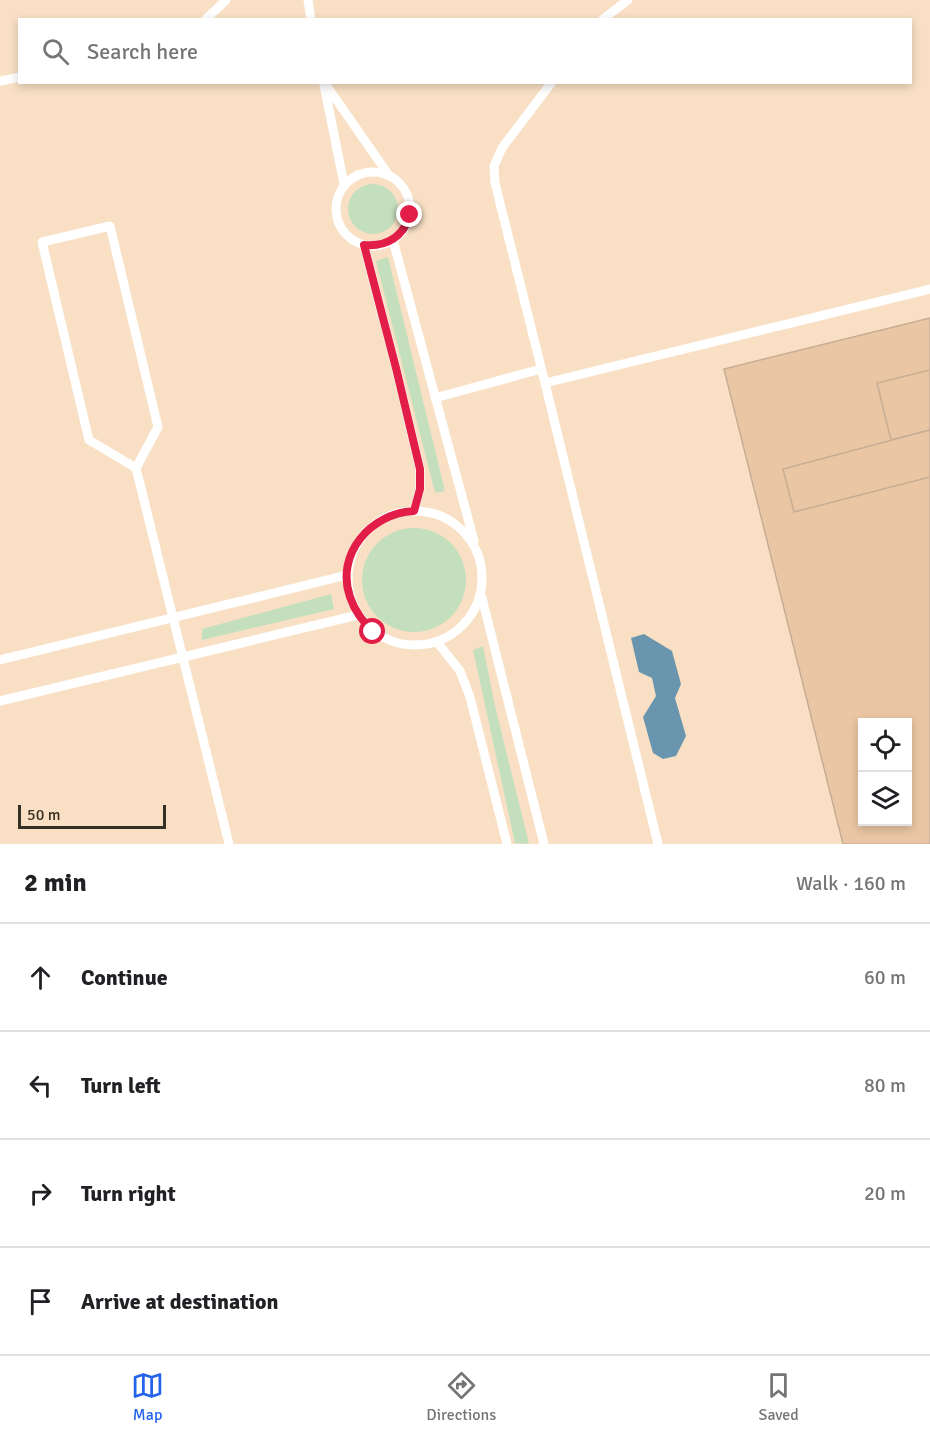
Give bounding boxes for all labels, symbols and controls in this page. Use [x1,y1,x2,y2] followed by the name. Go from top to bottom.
[18,18,912,84] search box
[39,35,72,68] icon: search
[87,38,198,65] text: Search here
[396,201,422,227] route end
[359,618,385,644] route start
[858,718,912,826] map controls
[858,718,912,772] button: locate
[858,772,912,826] button: layers
[18,802,166,830] scale bar
[27,805,61,825] text: 50 m
[24,867,87,899] text: 2 min
[796,871,906,896] text: Walk · 160 m
[24,961,57,994] icon: ahead
[81,964,168,991] text: Continue
[864,965,906,990] text: 60 m
[24,1069,57,1102] icon: left
[81,1072,161,1099] text: Turn left
[864,1073,906,1098] text: 80 m
[24,1177,57,1210] icon: right
[81,1180,176,1207] text: Turn right
[864,1181,906,1206] text: 20 m
[24,1285,57,1318] icon: arrive
[81,1288,278,1315] text: Arrive at destination
[131,1369,164,1425] tab: Map
[426,1369,496,1425] tab: Directions
[759,1369,799,1425] tab: Saved

